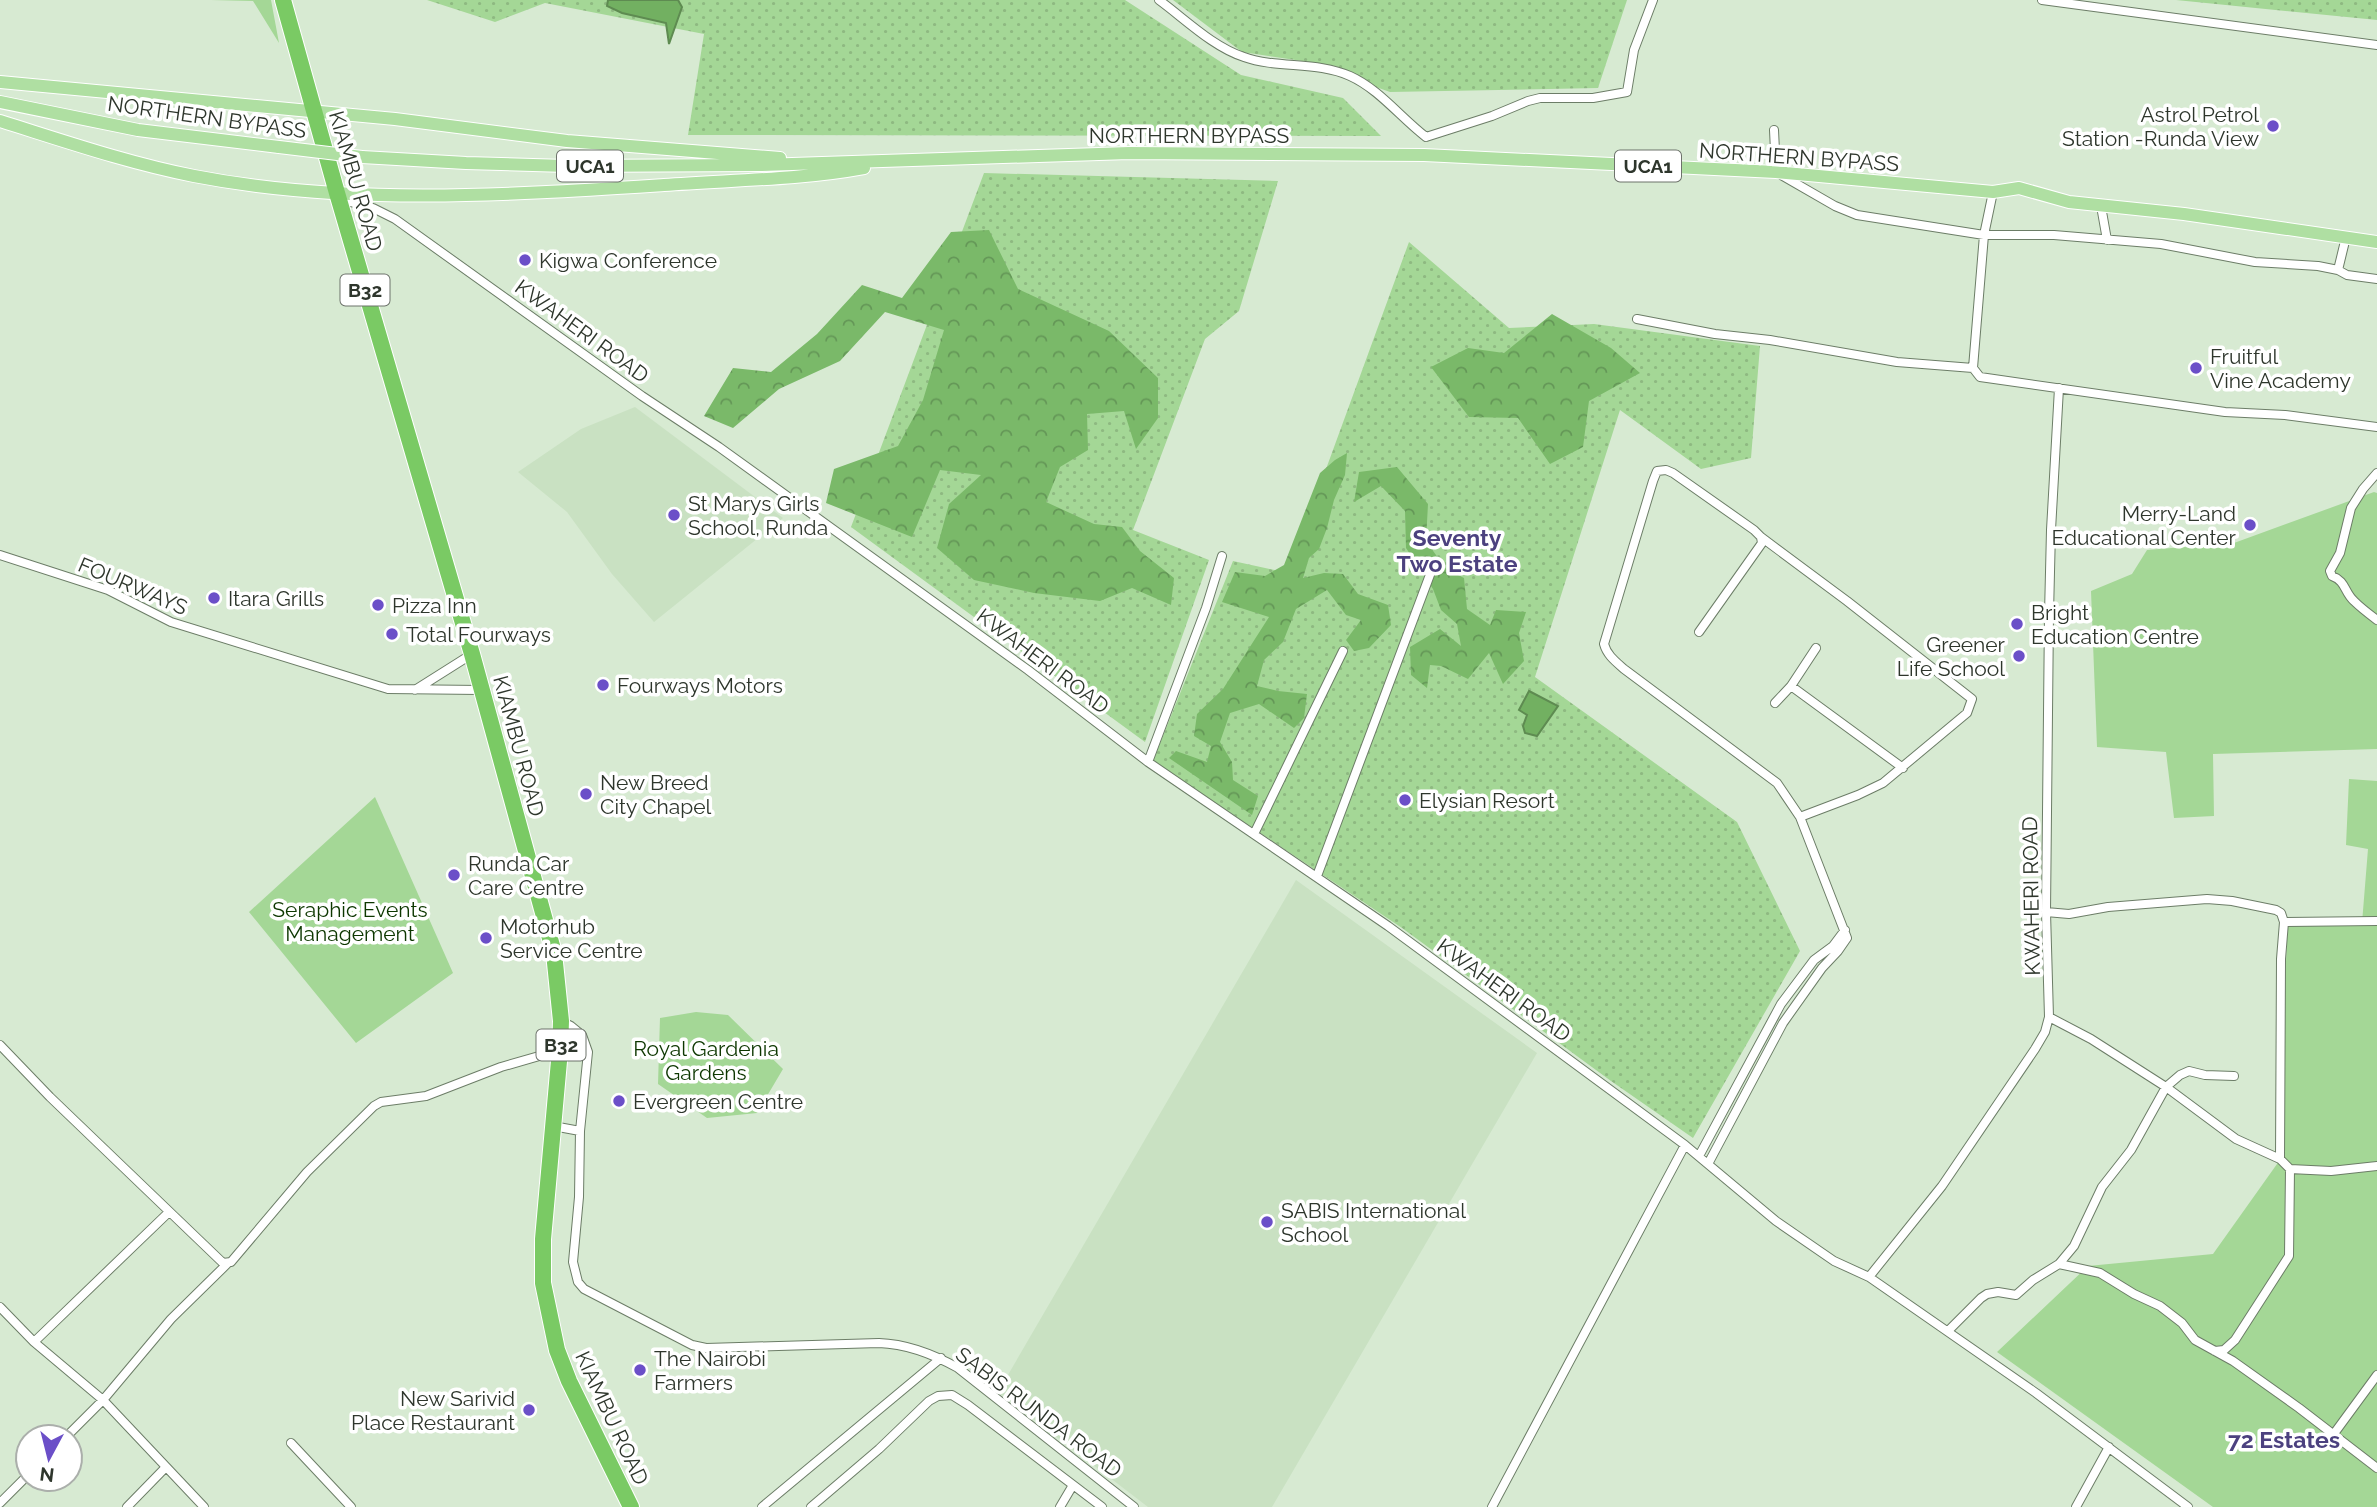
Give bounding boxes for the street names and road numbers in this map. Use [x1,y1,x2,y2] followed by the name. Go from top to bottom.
[106,91,308,143] street label: NORTHERN BYPASS
[324,108,388,254] street label: KIAMBU ROAD
[1089,123,1289,148] street label: NORTHERN BYPASS
[1698,138,1900,176] street label: NORTHERN BYPASS
[557,150,623,182] road number: UCA1
[1615,150,1681,182] road number: UCA1
[340,274,390,306] road number: B32
[510,274,654,388] street label: KWAHERI ROAD
[75,552,192,620] street label: FOURWAYS
[972,603,1114,719] street label: KWAHERI ROAD
[488,673,550,819] street label: KIAMBU ROAD
[2017,816,2045,976] street label: KWAHERI ROAD
[1432,933,1576,1047] street label: KWAHERI ROAD
[536,1030,586,1060] road number: B32
[951,1341,1127,1483] street label: SABIS RUNDA ROAD
[570,1347,654,1489] street label: KIAMBU ROAD

